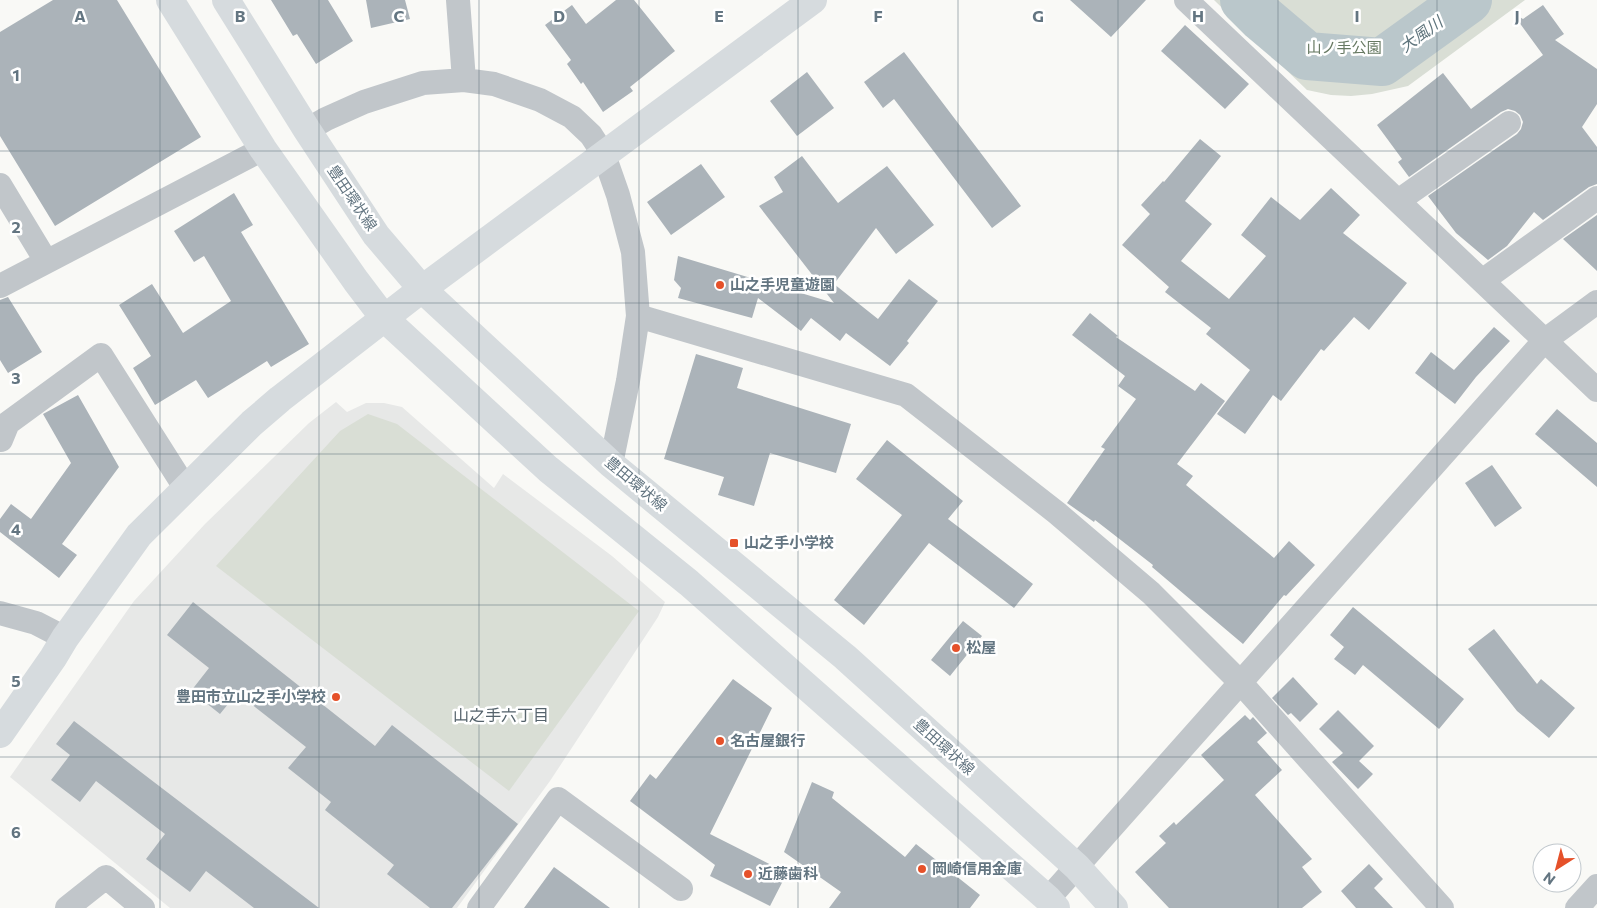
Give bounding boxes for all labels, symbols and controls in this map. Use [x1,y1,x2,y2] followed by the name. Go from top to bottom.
[74,6,86,25] text: A
[235,6,246,25] text: B
[394,6,405,25] text: C
[553,6,565,25] text: D
[714,6,724,25] text: E
[873,6,883,25] text: F
[1032,6,1044,25] text: G
[1192,6,1204,25] text: H
[1354,6,1360,25] text: I
[1514,6,1520,25] text: J
[1396,11,1447,55] water label: 大風川
[1306,38,1382,56] park label: 山ノ手公園
[12,65,20,84] text: 1
[324,161,381,234] street label: 豊田環状線
[11,217,21,236] text: 2
[730,275,835,293] place label: 山之手児童遊園
[714,279,726,291] marker: 山之手児童遊園
[11,368,21,387] text: 3
[602,452,671,514] street label: 豊田環状線
[11,519,21,538] text: 4
[744,533,834,551] place label: 山之手小学校
[728,537,740,549] marker: 山之手小学校
[966,638,996,656] place label: 松屋
[950,642,962,654] marker: 松屋
[11,671,21,690] text: 5
[176,687,326,705] place label: 豊田市立山之手小学校
[330,691,342,703] marker: 豊田市立山之手小学校
[453,705,549,724] district label: 山之手六丁目
[911,714,979,778] street label: 豊田環状線
[730,731,805,749] place label: 名古屋銀行
[714,735,726,747] marker: 名古屋銀行
[11,822,21,841] text: 6
[1532,843,1582,893] north arrow
[932,859,1022,877] place label: 岡崎信用金庫
[916,863,928,875] marker: 岡崎信用金庫
[758,864,818,882] place label: 近藤歯科
[742,868,754,880] marker: 近藤歯科
[1540,869,1558,889] text: N

